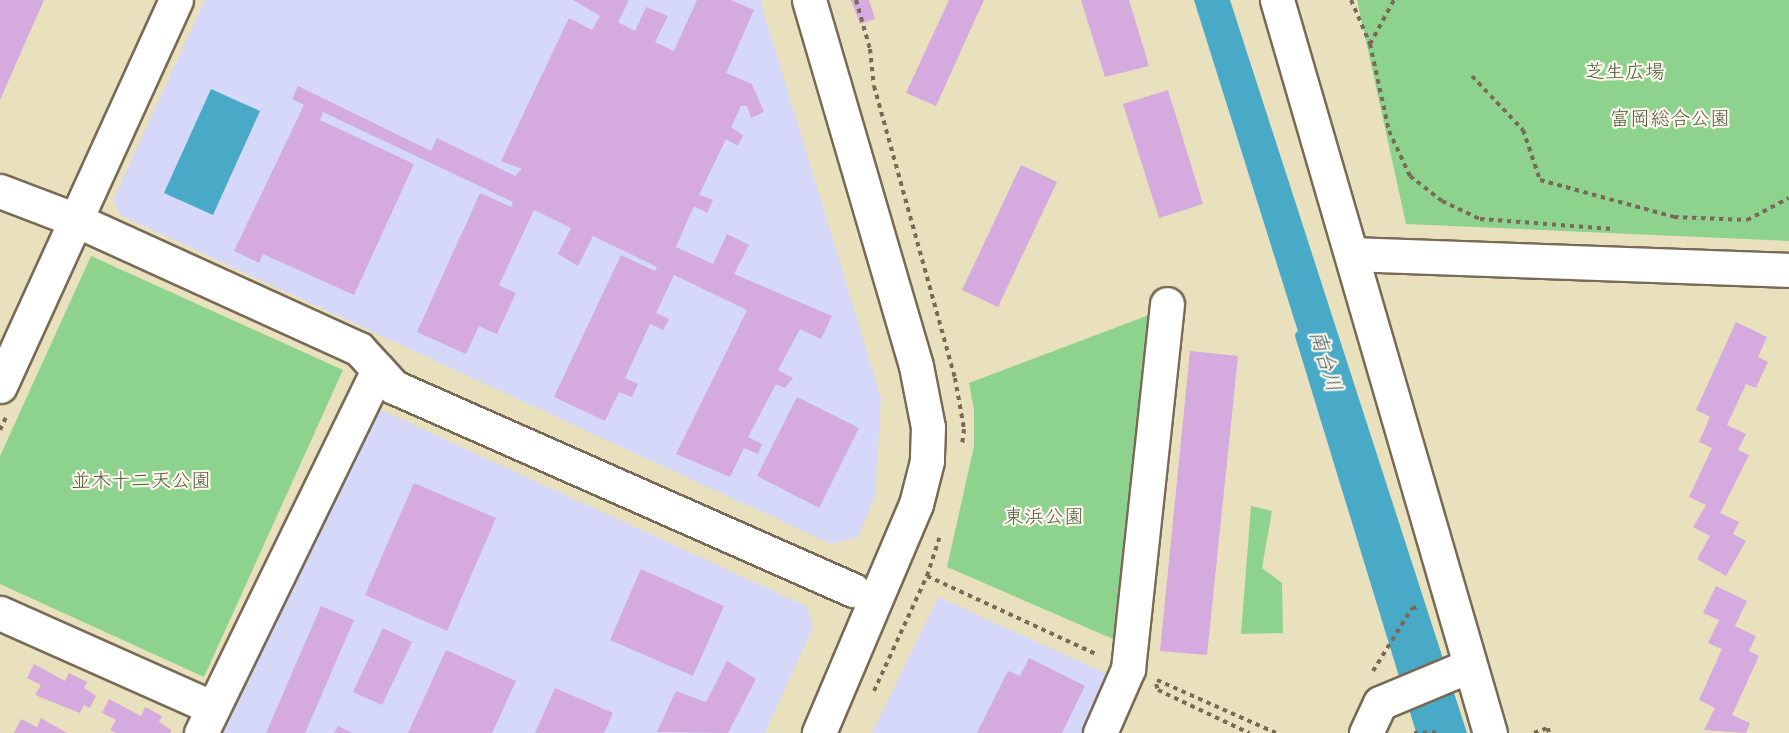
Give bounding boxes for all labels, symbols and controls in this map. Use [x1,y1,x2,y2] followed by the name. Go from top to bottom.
[1585,59,1665,83] park label: 芝生広場
[1610,106,1730,130] park label: 富岡総合公園
[1305,327,1347,395] water label: 南台川
[71,468,211,492] park label: 並木十二天公園
[1004,504,1084,528] park label: 東浜公園

